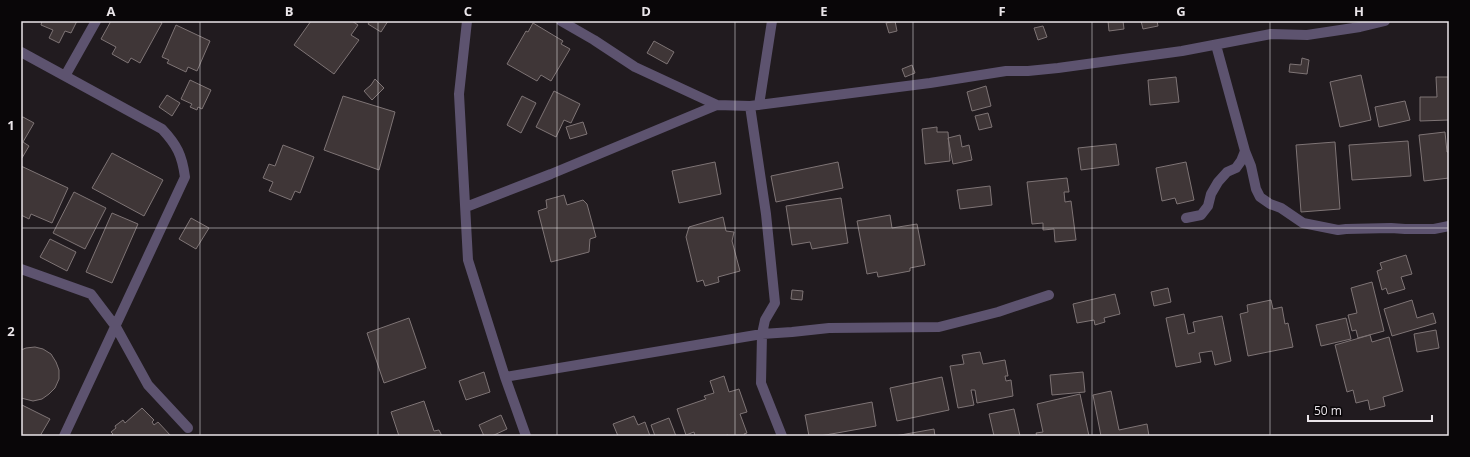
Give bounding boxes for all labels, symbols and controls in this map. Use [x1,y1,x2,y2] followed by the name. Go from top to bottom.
[107,2,116,20] text: A
[285,2,294,20] text: B
[464,2,472,20] text: C
[641,2,651,20] text: D
[820,2,828,20] text: E
[998,2,1006,20] text: F
[1176,2,1186,20] text: G
[1354,2,1364,20] text: H
[7,116,15,134] text: 1
[7,322,15,340] text: 2
[1308,397,1432,423] scale bar
[1314,402,1342,419] text: 50 m

